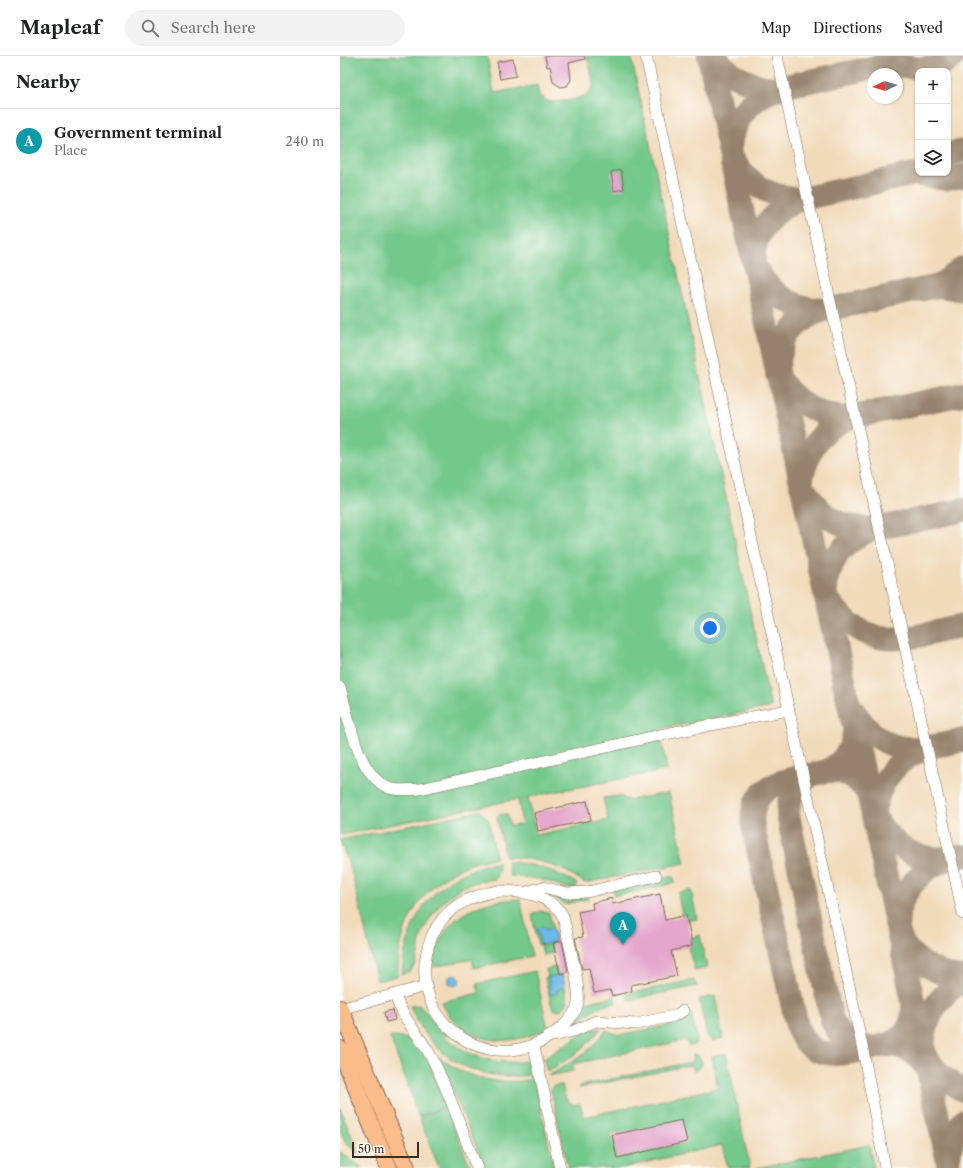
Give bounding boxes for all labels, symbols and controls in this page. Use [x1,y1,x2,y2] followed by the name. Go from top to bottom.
[125,10,405,46] search box
[20,16,101,39] text: Mapleaf
[139,17,161,39] icon: search
[171,18,256,37] text: Search here
[761,19,791,37] text: Map
[813,19,882,37] text: Directions
[904,19,943,37] text: Saved
[867,68,903,104] north arrow
[915,68,951,176] map controls
[915,68,951,104] button: +
[16,72,80,92] text: Nearby
[915,104,951,140] button: −
[54,123,222,142] text: Government terminal
[24,133,34,149] text: A
[285,133,324,149] text: 240 m
[915,140,951,176] button: layers
[54,142,87,158] text: Place
[700,618,720,638] your location
[610,912,636,945] pin: A
[352,1140,419,1159] scale bar
[358,1142,384,1156] text: 50 m

